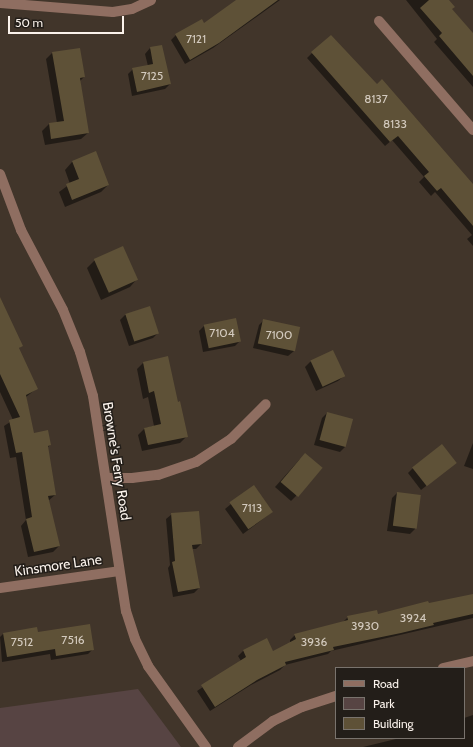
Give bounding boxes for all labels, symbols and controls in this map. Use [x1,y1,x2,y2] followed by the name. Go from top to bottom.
[10,8,126,34] scale bar
[15,15,43,30] text: 50 m
[186,32,206,46] house number: 7121
[141,69,163,83] house number: 7125
[364,92,388,106] house number: 8137
[383,117,407,131] house number: 8133
[209,326,235,340] house number: 7104
[266,328,292,342] house number: 7100
[99,401,135,521] street label: Browne's Ferry Road
[242,501,262,515] house number: 7113
[13,551,103,579] street label: Kinsmore Lane
[400,611,426,625] house number: 3924
[351,619,379,633] house number: 3930
[61,633,85,647] house number: 7516
[11,635,33,649] house number: 7512
[301,635,327,649] house number: 3936
[335,667,465,739] legend
[373,676,399,691] text: Road
[373,696,395,711] text: Park
[373,716,414,731] text: Building

